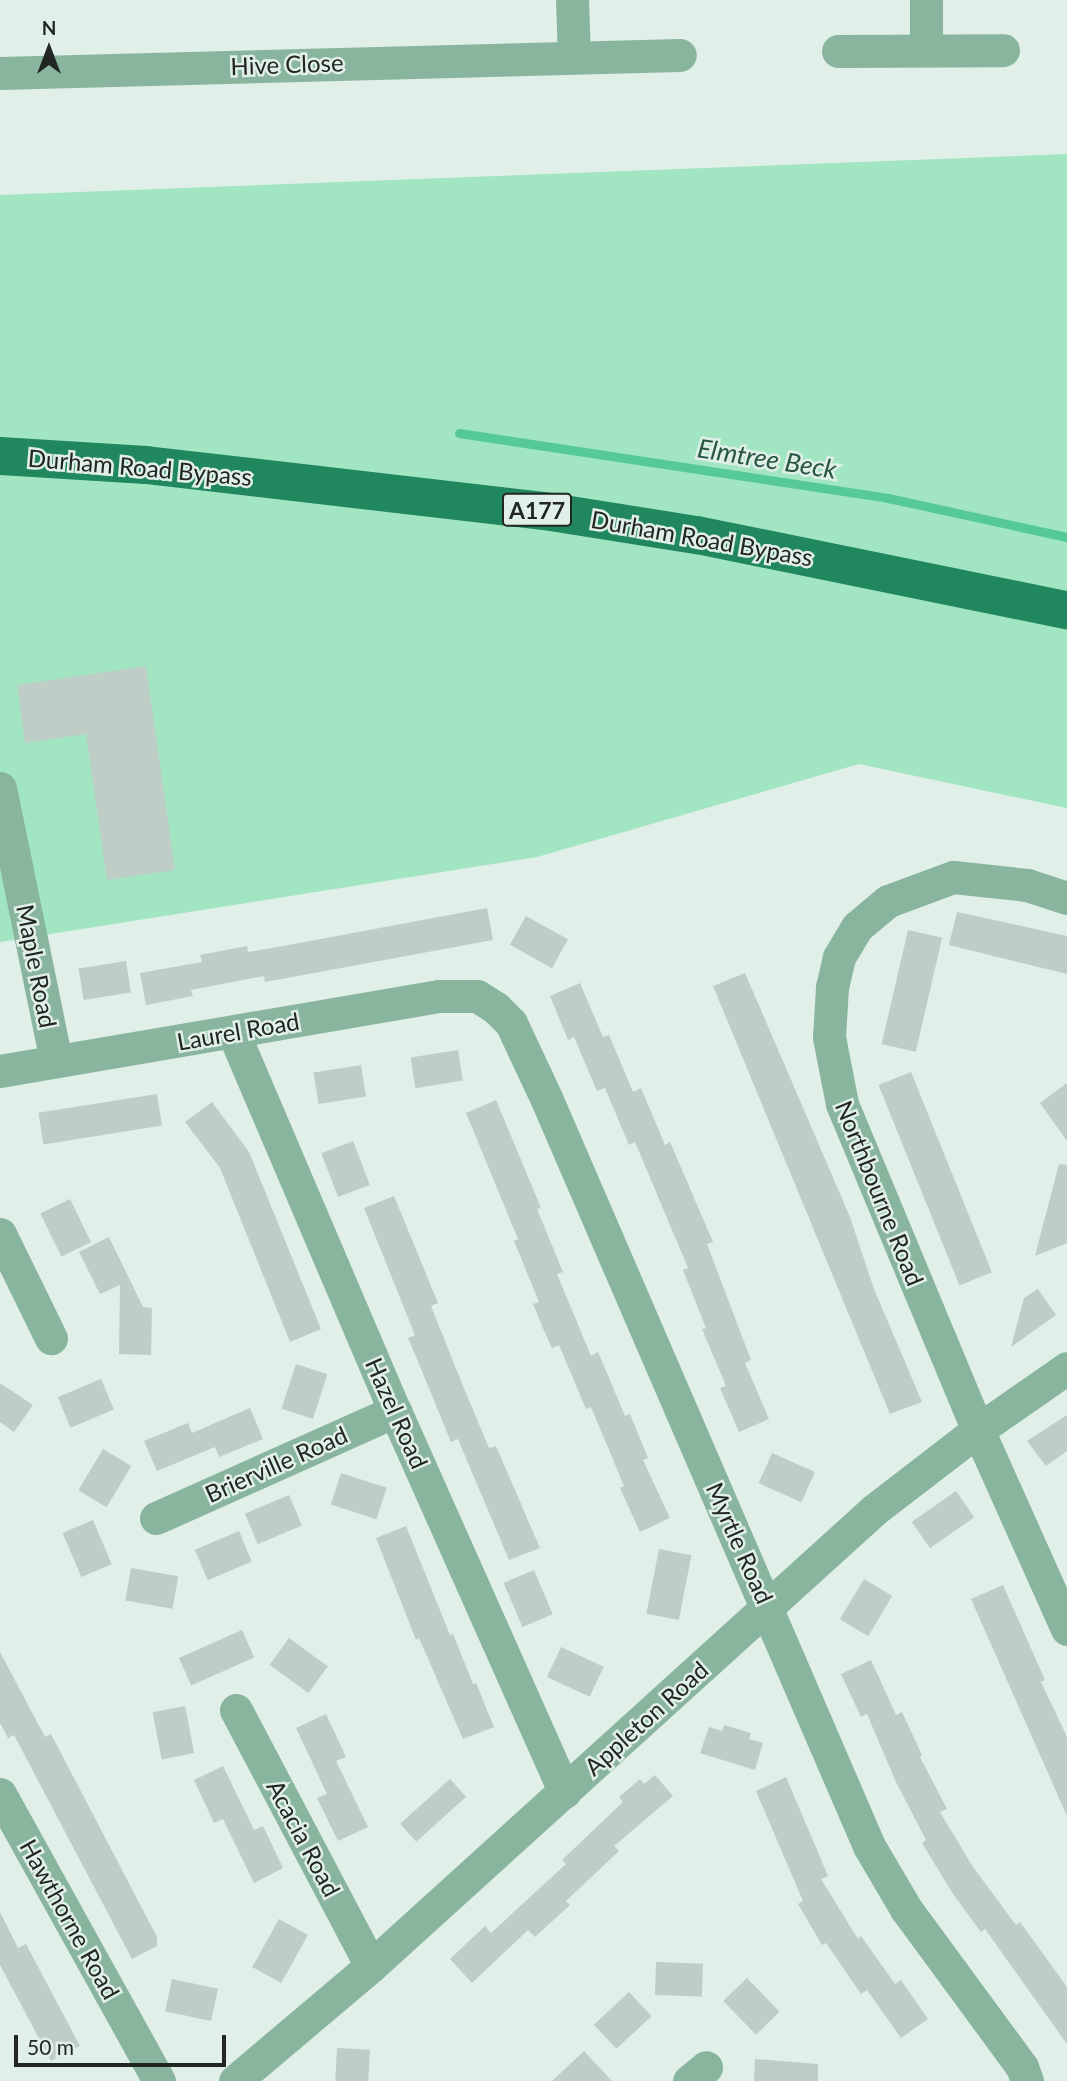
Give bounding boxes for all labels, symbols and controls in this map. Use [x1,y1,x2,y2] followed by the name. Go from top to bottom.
[14,14,84,84] north arrow
[42,16,56,39] text: N
[230,48,344,80] street label: Hive Close
[695,433,839,485] water label: Elmtree Beck
[27,443,253,491] street label: Durham Road Bypass
[502,490,572,530] road number: A177
[589,504,815,572] street label: Durham Road Bypass
[11,902,63,1030] street label: Maple Road
[175,1006,301,1056] street label: Laurel Road
[830,1096,930,1290] street label: Northbourne Road
[360,1353,434,1473] street label: Hazel Road
[200,1420,352,1508] street label: Brierville Road
[701,1478,779,1608] street label: Myrtle Road
[578,1655,714,1781] street label: Appleton Road
[261,1775,347,1901] street label: Acacia Road
[14,1834,126,2004] street label: Hawthorne Road
[18,2022,229,2066] scale bar
[27,2034,74,2059] text: 50 m

